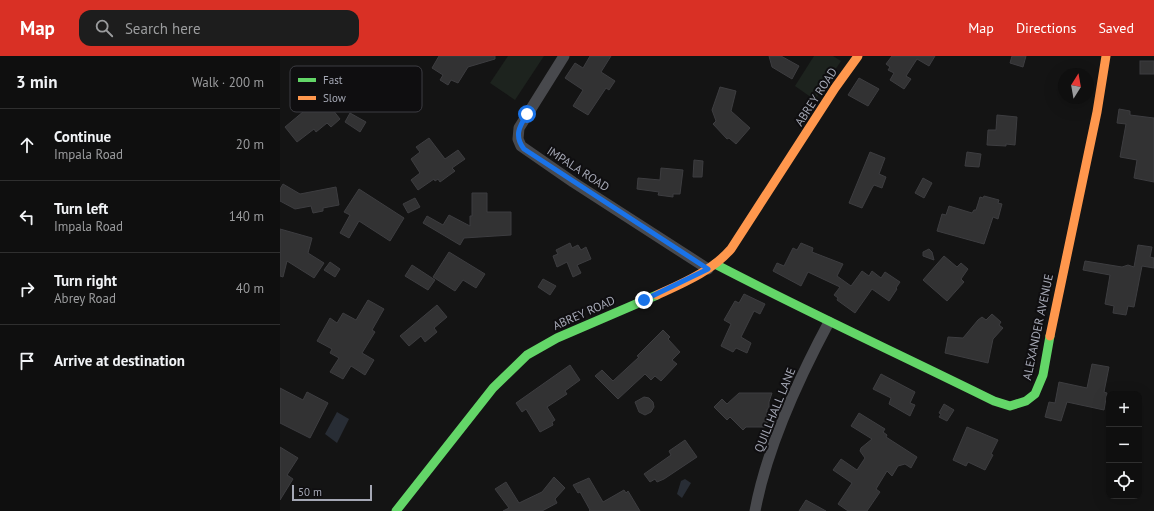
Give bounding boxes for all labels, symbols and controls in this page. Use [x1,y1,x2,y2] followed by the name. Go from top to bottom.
[79,10,359,46] search box
[20,16,55,40] text: Map
[93,17,115,39] icon: search
[125,19,201,38] text: Search here
[968,19,994,37] text: Map
[1016,19,1076,37] text: Directions
[1098,19,1134,37] text: Saved
[791,65,840,129] street label: ABREY ROAD
[290,66,422,112] legend
[1058,68,1094,104] north arrow
[16,71,57,93] text: 3 min
[323,73,343,87] text: Fast
[192,74,264,91] text: Walk · 200 m
[323,91,346,105] text: Slow
[518,105,536,123] route start
[54,127,111,146] text: Continue
[16,134,38,156] icon: ahead
[236,136,264,153] text: 20 m
[544,143,612,194] street label: IMPALA ROAD
[54,146,123,163] text: Impala Road
[54,199,108,218] text: Turn left
[16,206,38,228] icon: left
[229,208,264,225] text: 140 m
[54,218,123,235] text: Impala Road
[54,271,117,290] text: Turn right
[1019,272,1056,381] street label: ALEXANDER AVENUE
[16,278,38,300] icon: right
[236,280,264,297] text: 40 m
[54,290,116,307] text: Abrey Road
[635,291,653,309] route end
[550,292,617,333] street label: ABREY ROAD
[16,350,38,372] icon: arrive
[54,351,185,370] text: Arrive at destination
[751,365,798,454] street label: QUILLHALL LANE
[1106,391,1142,499] map controls
[1106,391,1142,427] button: +
[1106,427,1142,463] button: −
[1106,463,1142,499] button: locate
[292,483,372,502] scale bar
[298,485,322,499] text: 50 m

